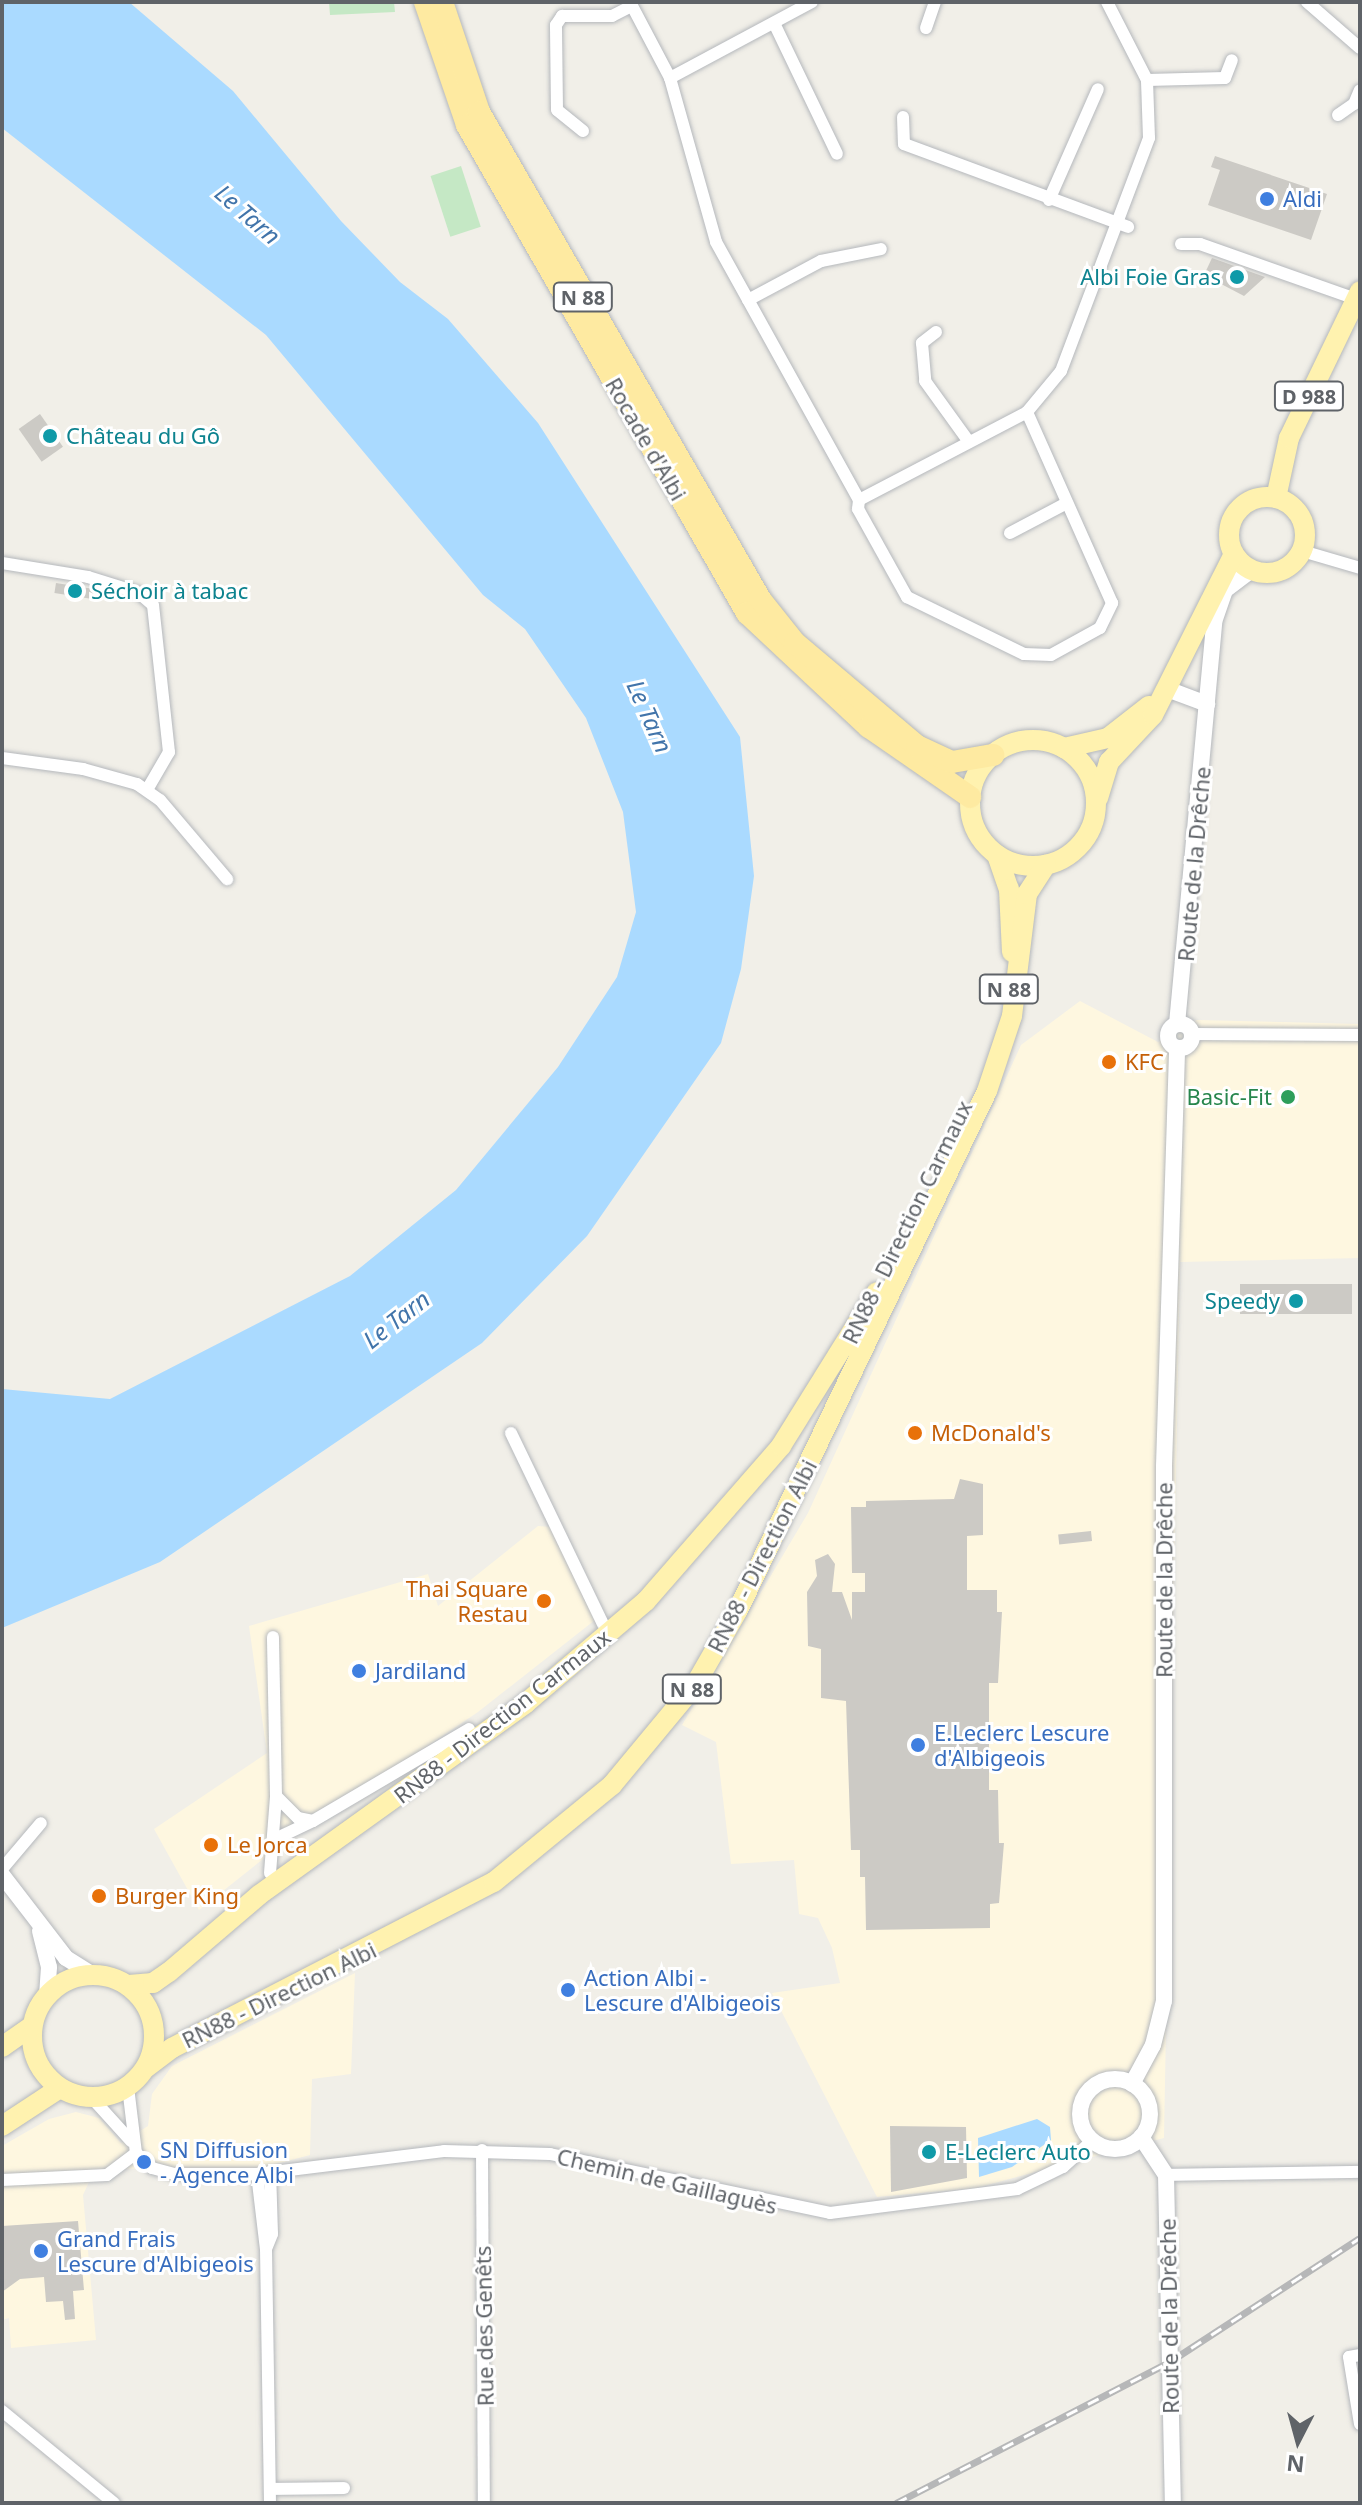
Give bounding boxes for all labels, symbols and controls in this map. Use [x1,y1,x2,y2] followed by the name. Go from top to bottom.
[210,178,286,250] water label: Le Tarn
[1283,186,1322,212] place label: Aldi
[1258,190,1276,208] marker: Aldi
[1080,264,1221,290] place label: Albi Foie Gras
[1228,268,1246,286] marker: Albi Foie Gras
[551,281,615,313] road number: N 88
[600,373,692,505] street label: Rocade d'Albi
[1273,380,1345,412] road number: D 988
[66,423,220,449] place label: Château du Gô
[41,427,59,445] marker: Château du Gô
[91,578,248,604] place label: Séchoir à tabac
[66,582,84,600] marker: Séchoir à tabac
[621,675,679,757] water label: Le Tarn
[1172,765,1216,963] street label: Route de la Drêche
[977,973,1041,1005] road number: N 88
[1125,1049,1164,1075] place label: KFC
[1100,1053,1118,1071] marker: KFC
[1186,1084,1272,1110] place label: Basic-Fit
[1279,1088,1297,1106] marker: Basic-Fit
[837,1096,977,1348] street label: RN88 - Direction Carmaux
[357,1284,435,1354] water label: Le Tarn
[1205,1288,1280,1314] place label: Speedy
[1287,1292,1305,1310] marker: Speedy
[931,1420,1051,1446] place label: McDonald's
[906,1424,924,1442] marker: McDonald's
[702,1455,822,1657] street label: RN88 - Direction Albi
[1151,1482,1177,1678] street label: Route de la Drêche
[406,1575,528,1626] place label: Thai Square Restau
[535,1592,553,1610] marker: Thai Square Restau
[389,1623,615,1809] street label: RN88 - Direction Carmaux
[375,1658,466,1684] place label: Jardiland
[350,1662,368,1680] marker: Jardiland
[660,1673,724,1705] road number: N 88
[934,1719,1109,1770] place label: E.Leclerc Lescure d'Albigeois
[909,1736,927,1754] marker: E.Leclerc Lescure d'Albigeois
[227,1832,308,1858] place label: Le Jorca
[202,1836,220,1854] marker: Le Jorca
[115,1883,239,1909] place label: Burger King
[90,1887,108,1905] marker: Burger King
[178,1937,380,2053] street label: RN88 - Direction Albi
[584,1964,781,2016] place label: Action Albi - Lescure d'Albigeois
[559,1981,577,1999] marker: Action Albi - Lescure d'Albigeois
[160,2136,294,2188] place label: SN Diffusion - Agence Albi
[945,2139,1091,2165] place label: E-Leclerc Auto
[554,2143,780,2219] street label: Chemin de Gaillaguès
[920,2143,938,2161] marker: E-Leclerc Auto
[135,2153,153,2171] marker: SN Diffusion - Agence Albi
[1154,2218,1184,2414] street label: Route de la Drêche
[57,2225,254,2276] place label: Grand Frais Lescure d'Albigeois
[32,2242,50,2260] marker: Grand Frais Lescure d'Albigeois
[469,2246,499,2406] street label: Rue des Genêts
[1258,2401,1338,2481] north arrow
[1285,2449,1306,2481] text: N

